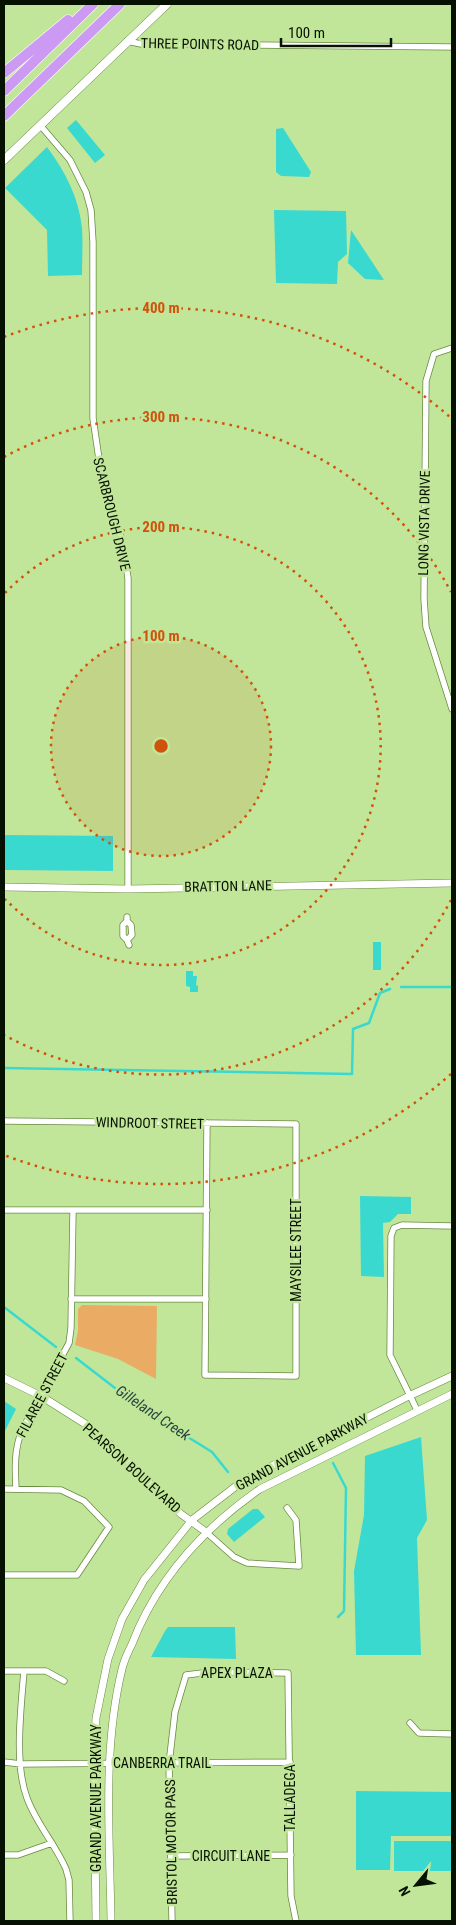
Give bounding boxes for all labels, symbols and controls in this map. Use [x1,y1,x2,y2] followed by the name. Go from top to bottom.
[281,15,391,47] scale bar
[288,24,325,42] text: 100 m
[141,35,259,53] street label: THREE POINTS ROAD
[142,299,180,317] text: 400 m
[142,408,180,426] text: 300 m
[90,456,134,572] street label: SCARBROUGH DRIVE
[415,470,433,576] street label: LONG VISTA DRIVE
[142,518,180,536] text: 200 m
[142,627,180,645] text: 100 m
[152,737,170,755] centre of rings
[184,877,272,895] street label: BRATTON LANE
[96,1114,204,1132] street label: WINDROOT STREET
[288,1198,304,1302] street label: MAYSILEE STREET
[13,1350,71,1440] street label: FILAREE STREET
[112,1381,194,1445] water label: Gilleland Creek
[233,1410,372,1494] street label: GRAND AVENUE PARKWAY
[80,1420,184,1516] street label: PEARSON BOULEVARD
[201,1665,273,1681] street label: APEX PLAZA
[88,1723,104,1872] street label: GRAND AVENUE PARKWAY
[113,1755,211,1771] street label: CANBERRA TRAIL
[282,1764,298,1832] street label: TALLADEGA
[162,1779,180,1905] street label: BRISTOL MOTOR PASS
[192,1848,270,1864] street label: CIRCUIT LANE
[391,1860,441,1910] north arrow
[396,1884,414,1899] text: N

